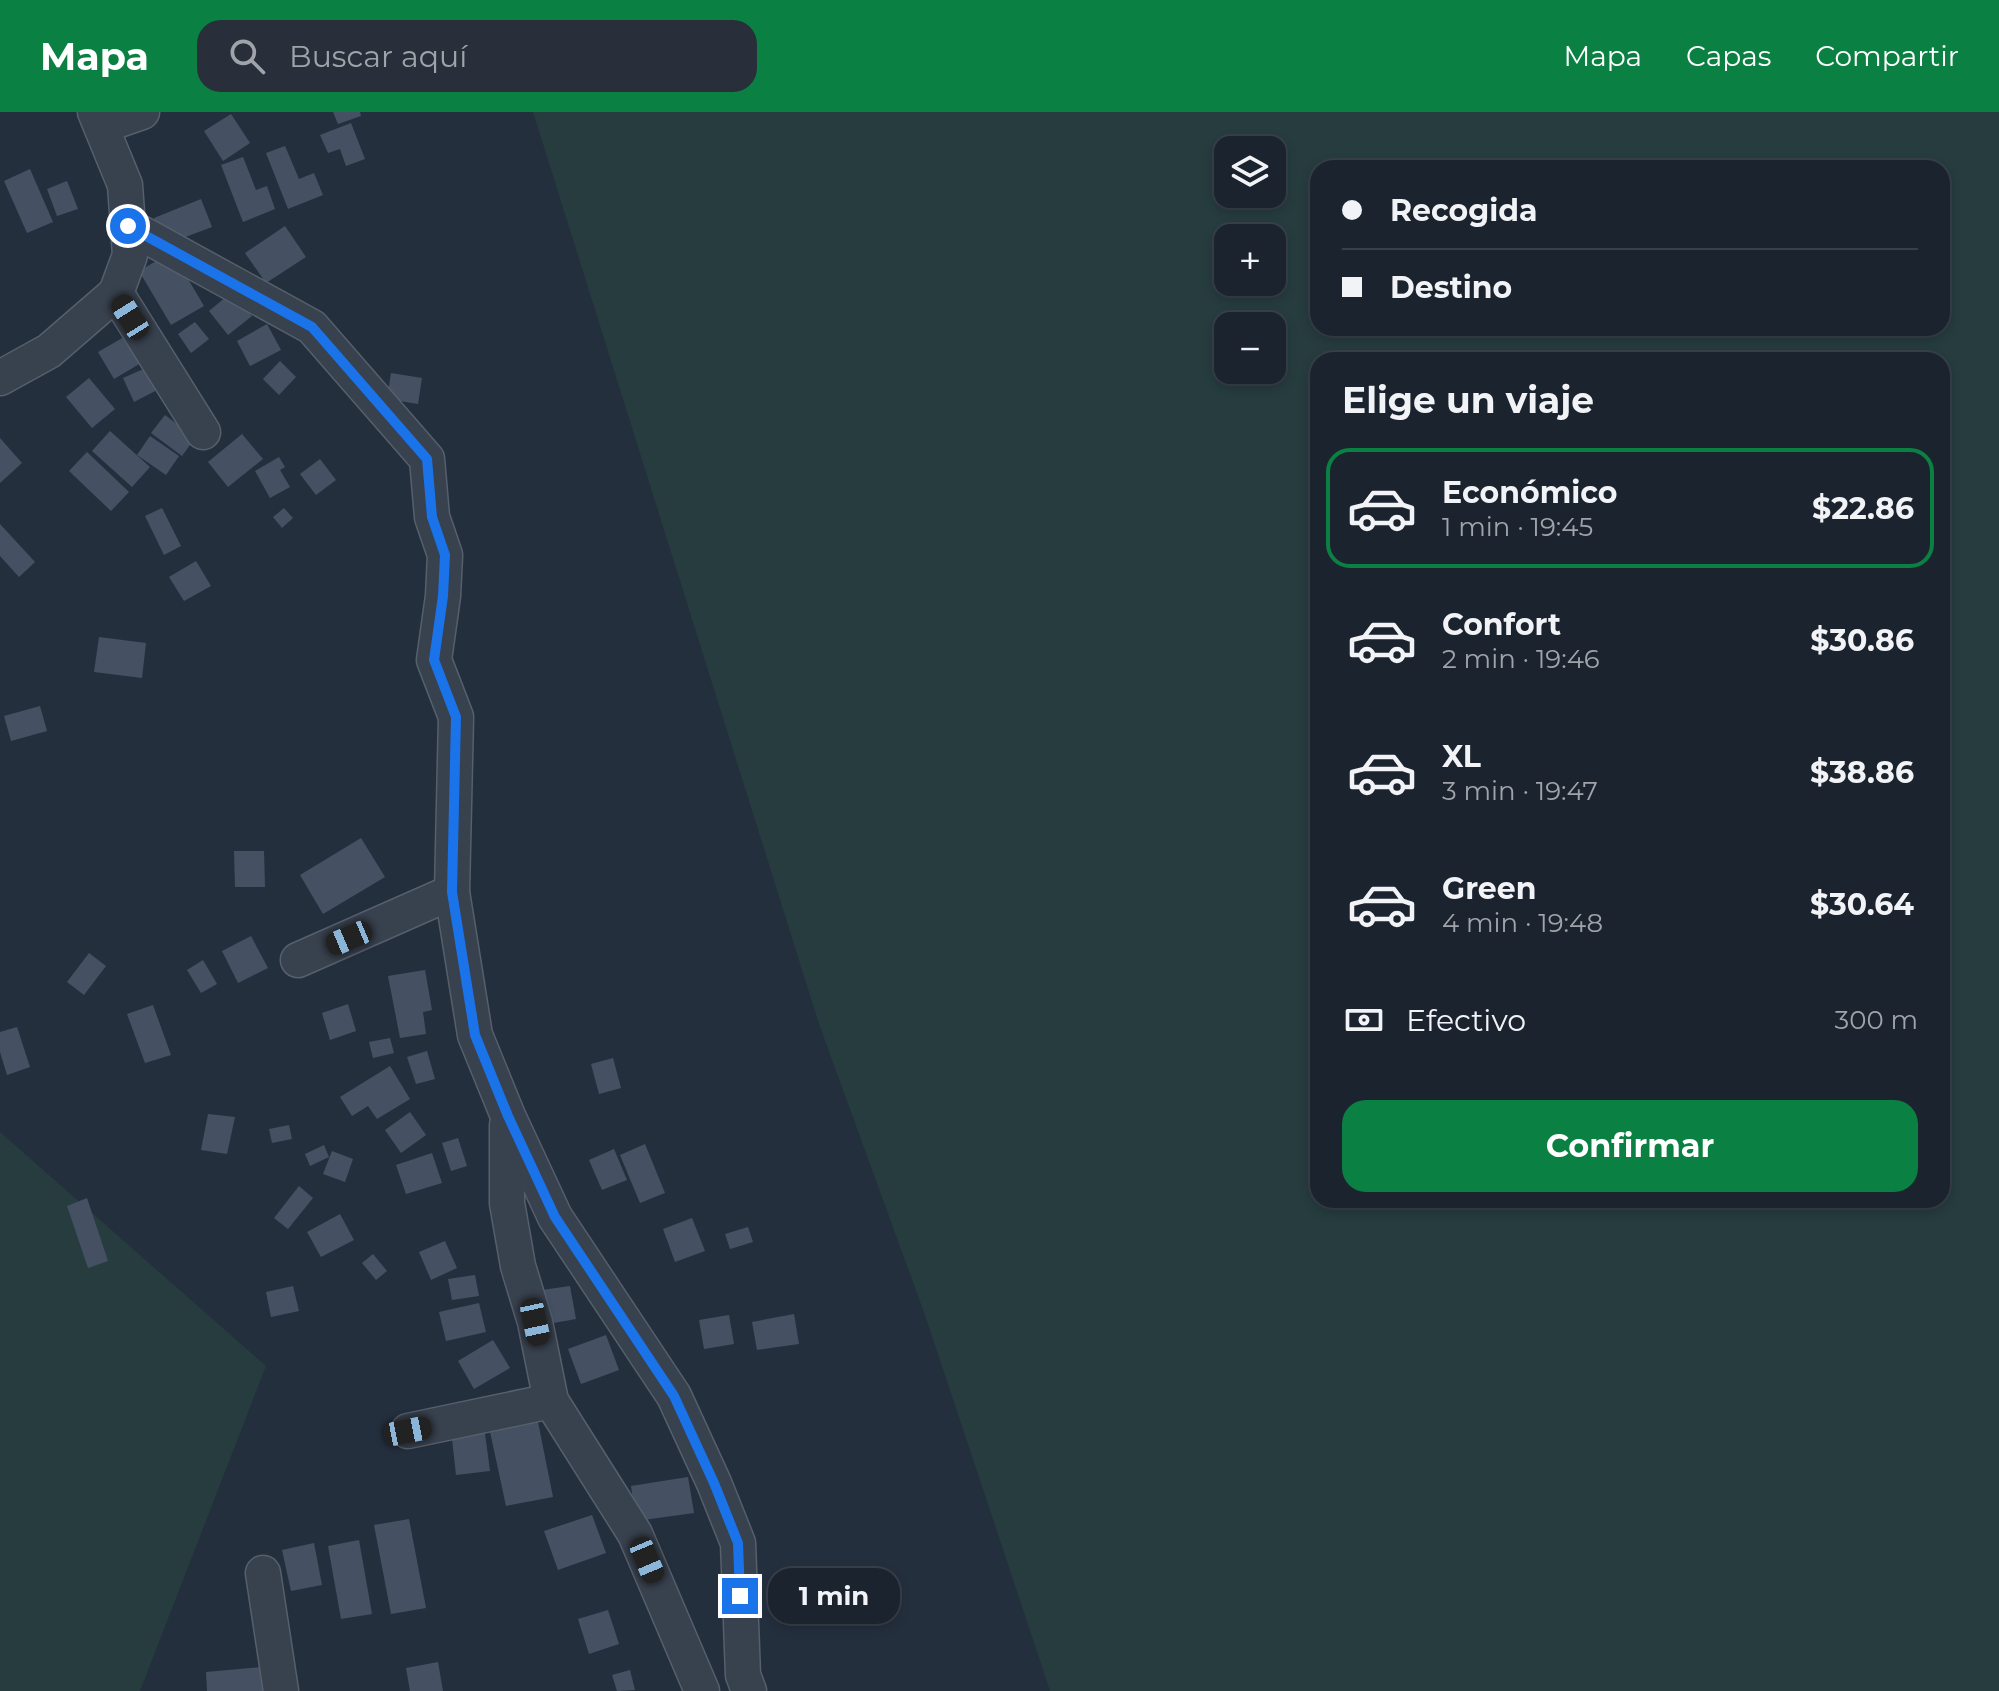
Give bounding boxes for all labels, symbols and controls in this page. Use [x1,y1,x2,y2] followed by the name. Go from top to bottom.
[197,20,757,92] search box
[40,33,149,80] text: Mapa
[225,34,269,78] icon: search
[289,38,467,75] text: Buscar aquí
[1563,39,1642,73] text: Mapa
[1686,39,1771,73] text: Capas
[1815,39,1959,73] text: Compartir
[1214,136,1286,384] map controls
[1214,136,1286,208] button: layers
[1390,192,1537,229] text: Recogida
[110,208,146,244] route start
[1214,224,1286,296] button: +
[1390,269,1512,306] text: Destino
[107,290,153,344] car
[1214,312,1286,384] button: −
[1342,378,1594,422] text: Elige un viaje
[1346,472,1418,544] icon: car
[1442,474,1617,511] text: Económico
[1812,490,1914,527] text: $22.86
[1442,511,1593,543] text: 1 min · 19:45
[1346,604,1418,676] icon: car
[1442,606,1561,643] text: Confort
[1810,622,1914,659] text: $30.86
[1442,643,1600,675] text: 2 min · 19:46
[1346,736,1418,808] icon: car
[1442,738,1481,775] text: XL
[1810,754,1914,791] text: $38.86
[1442,775,1598,807] text: 3 min · 19:47
[1346,868,1418,940] icon: car
[1442,870,1536,907] text: Green
[1810,886,1914,923] text: $30.64
[1442,907,1603,939] text: 4 min · 19:48
[322,918,376,958] car
[1342,998,1386,1042] icon: cash
[1406,1002,1526,1039] text: Efectivo
[1835,1004,1918,1036] text: 300 m
[1342,1100,1918,1192] button: Confirmar
[518,1296,552,1348] car
[382,1415,434,1447] car
[627,1533,667,1587] car
[768,1568,900,1624] callout: 1 min
[722,1578,758,1614] route end
[799,1580,869,1612] text: 1 min

